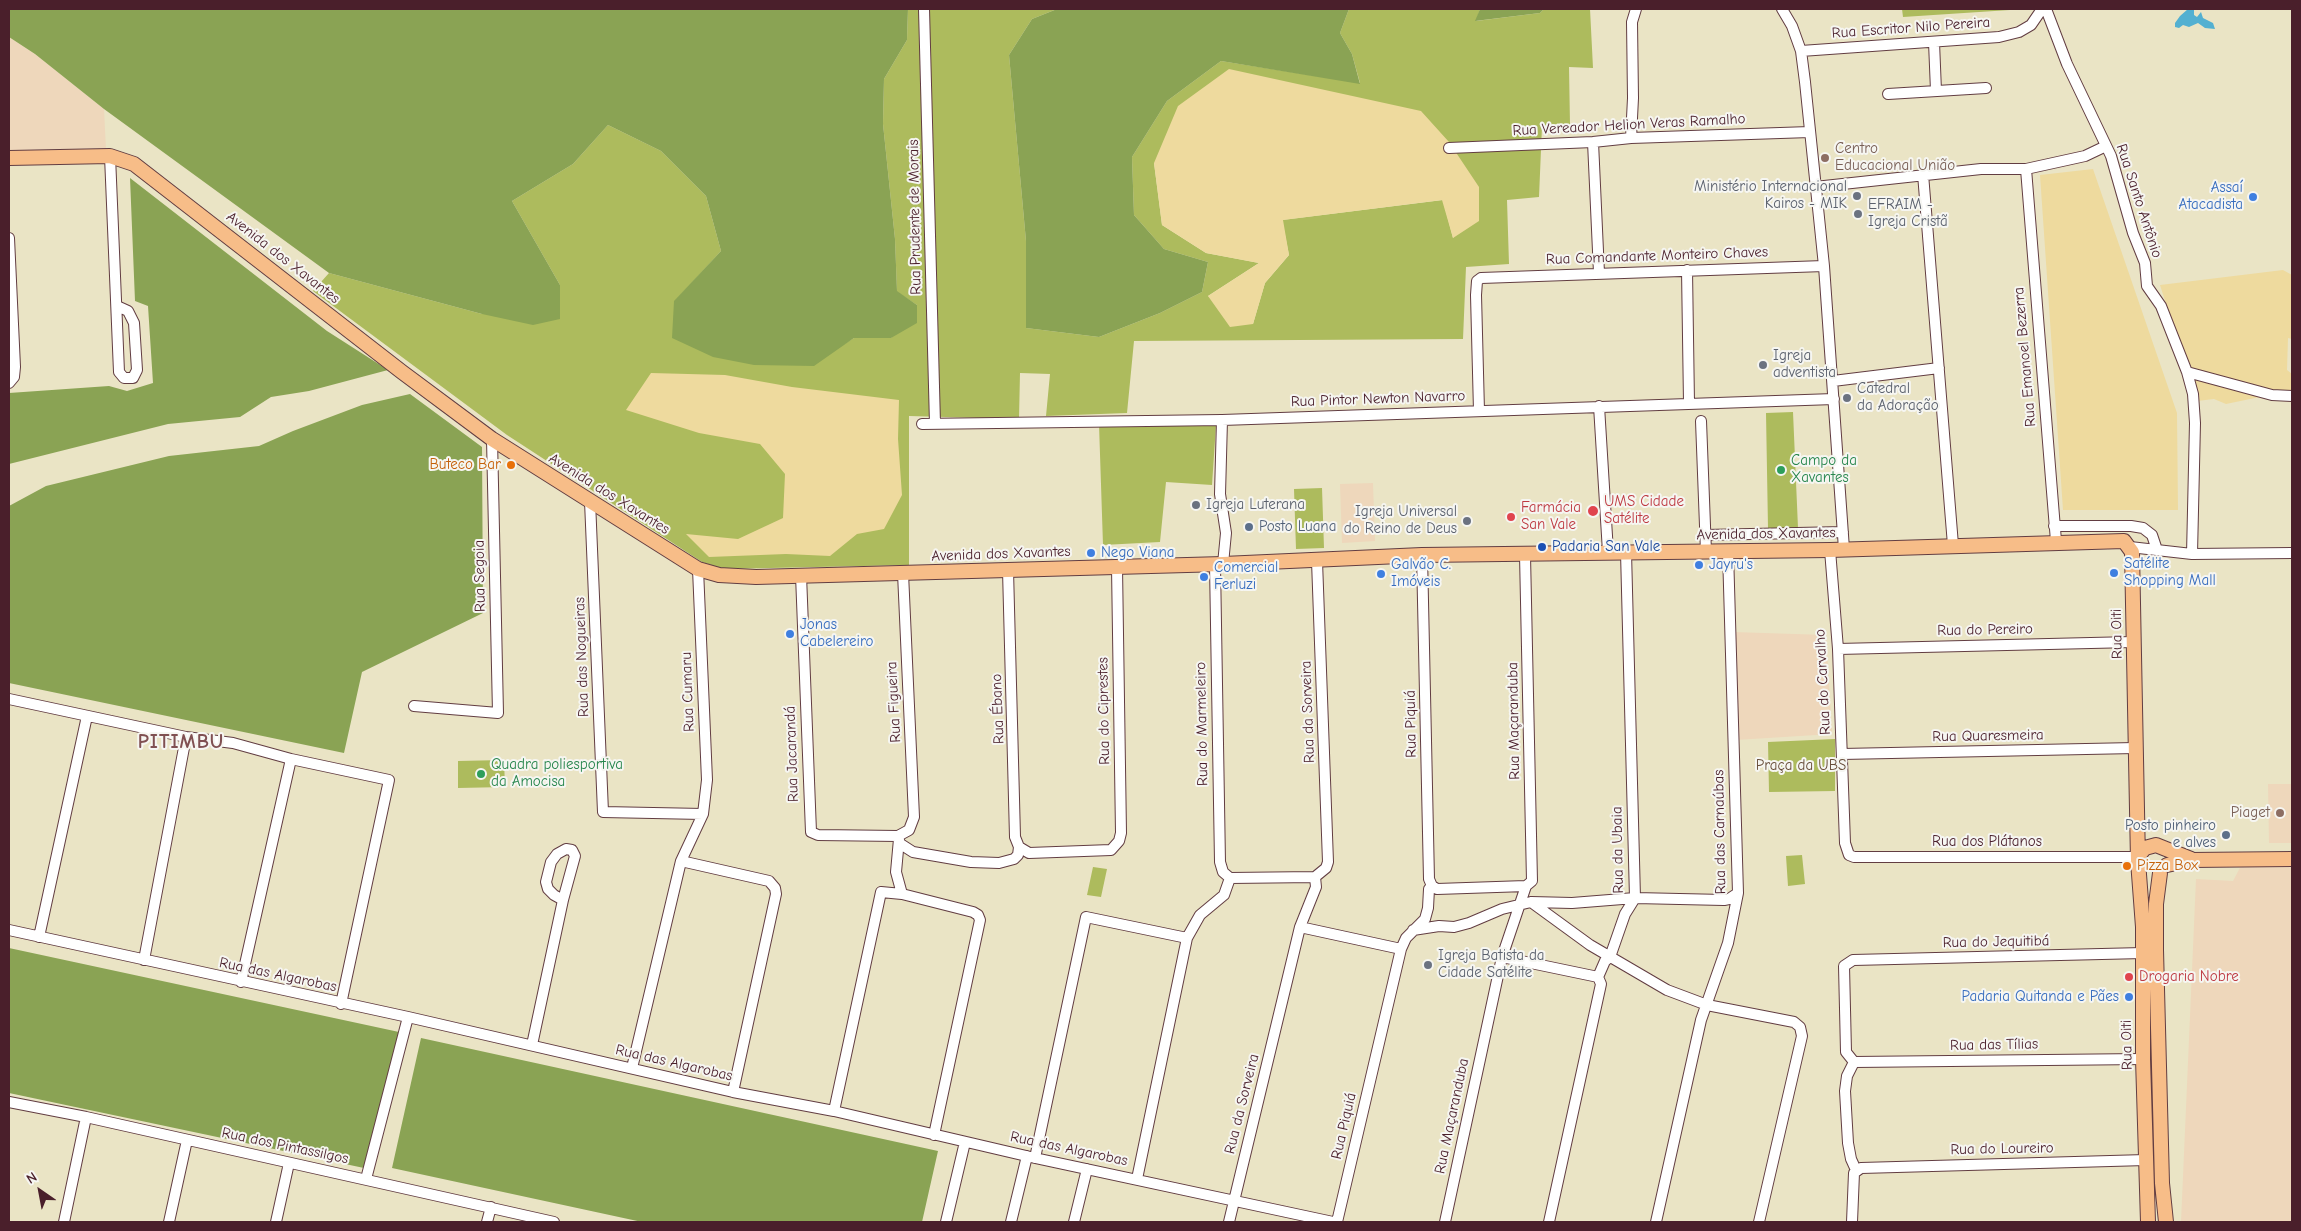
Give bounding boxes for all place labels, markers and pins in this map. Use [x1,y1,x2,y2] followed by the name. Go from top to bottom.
[1835,140,1955,175] place label: Centro Educacional União
[1819,152,1831,164] marker: Centro Educacional União
[1694,178,1847,213] place label: Ministério Internacional Kairos - MIK
[2179,179,2243,214] place label: Assaí Atacadista
[1851,190,1863,202] marker: Ministério Internacional Kairos - MIK
[2247,191,2259,203] marker: Assaí Atacadista
[1868,196,1948,231] place label: EFRAIM - Igreja Cristã
[1852,208,1864,220] marker: EFRAIM - Igreja Cristã
[1773,347,1836,382] place label: Igreja adventista
[1757,359,1769,371] marker: Igreja adventista
[1857,380,1939,415] place label: Catedral da Adoração
[1841,392,1853,404] marker: Catedral da Adoração
[1791,452,1857,487] place label: Campo da Xavantes
[429,456,501,474] place label: Buteco Bar
[505,459,517,471] marker: Buteco Bar
[1775,464,1787,476] marker: Campo da Xavantes
[1604,493,1684,528] place label: UMS Cidade Satélite
[1206,496,1305,514] place label: Igreja Luterana
[1190,499,1202,511] marker: Igreja Luterana
[1521,499,1581,534] place label: Farmácia San Vale
[1344,503,1457,538] place label: Igreja Universal do Reino de Deus
[1586,504,1600,518] marker: UMS Cidade Satélite
[1505,511,1517,523] marker: Farmácia San Vale
[1461,515,1473,527] marker: Igreja Universal do Reino de Deus
[1259,518,1336,536] place label: Posto Luana
[1243,521,1255,533] marker: Posto Luana
[1552,538,1660,556] place label: Padaria San Vale
[1536,541,1548,553] marker: Padaria San Vale
[1101,544,1174,562] place label: Nego Viana
[1085,547,1097,559] marker: Nego Viana
[2124,555,2216,590] place label: Satélite Shopping Mall
[1391,556,1451,591] place label: Galvão C. Imóveis
[1709,556,1753,574] place label: Jayru's
[1214,559,1278,594] place label: Comercial Ferluzi
[1693,559,1705,571] marker: Jayru's
[2108,567,2120,579] marker: Satélite Shopping Mall
[1375,568,1387,580] marker: Galvão C. Imóveis
[1198,571,1210,583] marker: Comercial Ferluzi
[800,616,874,651] place label: Jonas Cabelereiro
[784,628,796,640] marker: Jonas Cabelereiro
[491,756,623,791] place label: Quadra poliesportiva da Amocisa
[475,768,487,780] marker: Quadra poliesportiva da Amocisa
[2231,804,2270,822] place label: Piaget
[2274,807,2286,819] marker: Piaget
[2125,817,2216,852] place label: Posto pinheiro e alves
[2220,829,2232,841] marker: Posto pinheiro e alves
[2137,857,2198,875] place label: Pizza Box
[2121,860,2133,872] marker: Pizza Box
[1438,947,1545,982] place label: Igreja Batista da Cidade Satélite
[1422,959,1434,971] marker: Igreja Batista da Cidade Satélite
[2139,968,2239,986] place label: Drogaria Nobre
[2123,971,2135,983] marker: Drogaria Nobre
[1962,988,2119,1006] place label: Padaria Quitanda e Pães
[2123,991,2135,1003] marker: Padaria Quitanda e Pães

